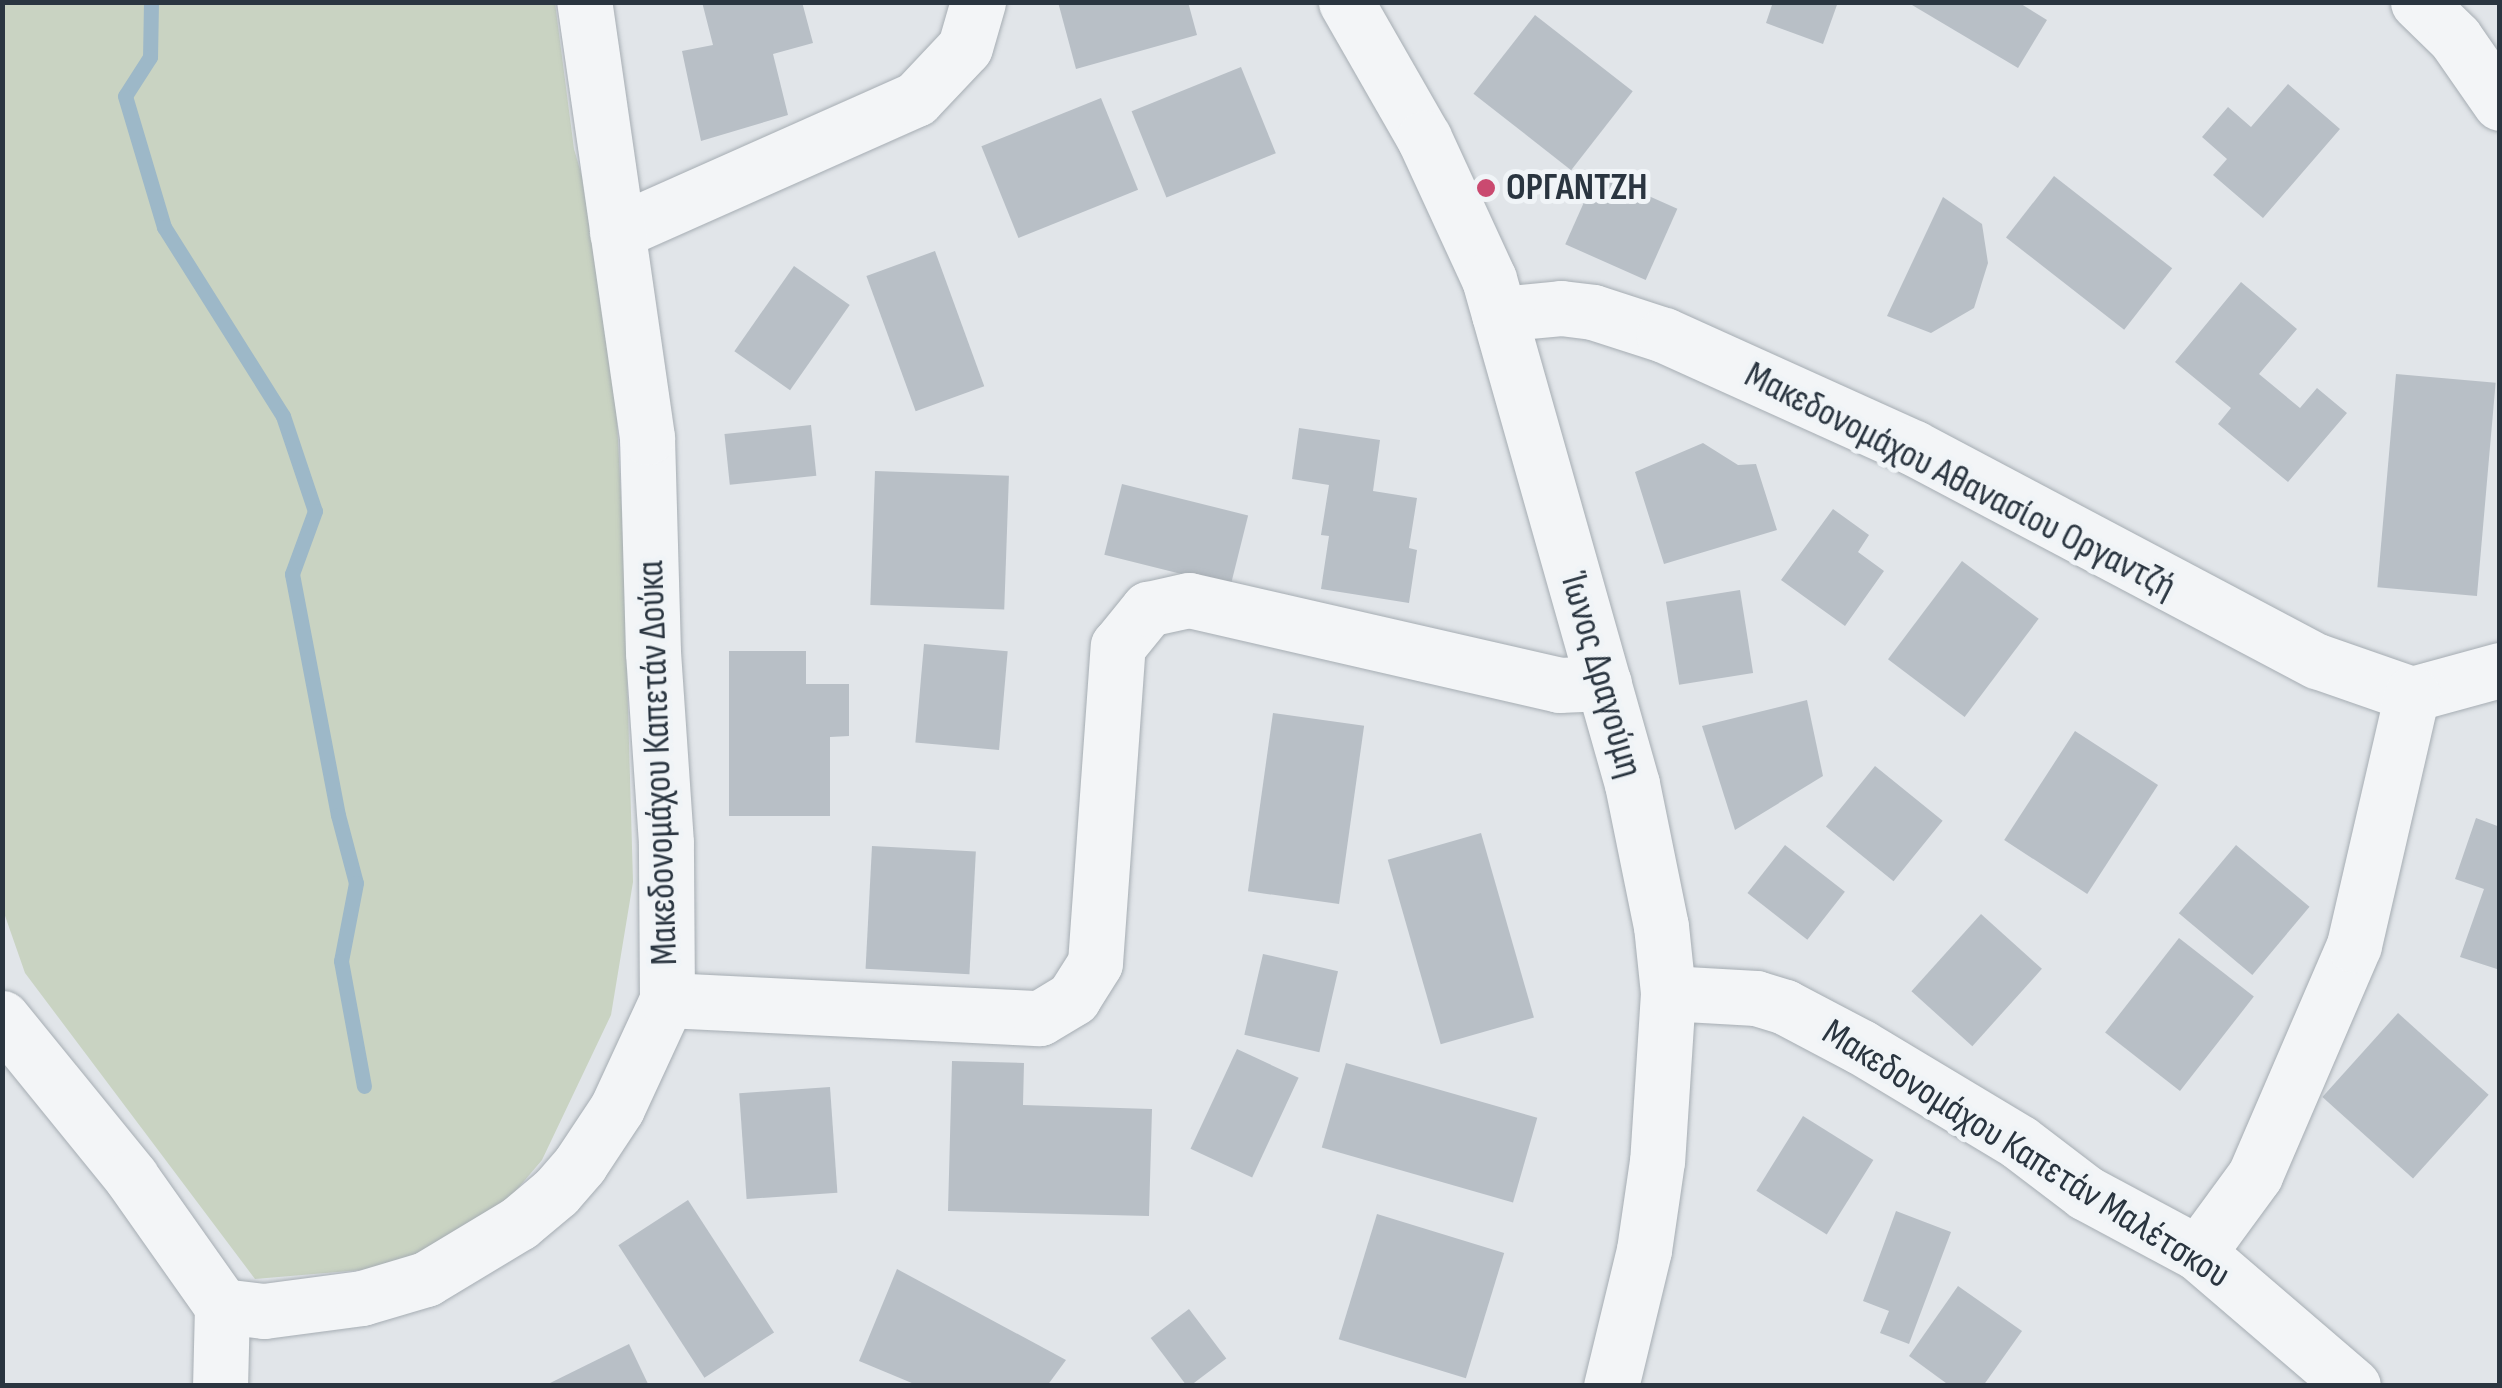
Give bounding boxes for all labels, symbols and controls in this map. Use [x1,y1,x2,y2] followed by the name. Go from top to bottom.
[1506,165,1648,211] place label: ΟΡΓΑΝΤΖΗ
[1475,177,1497,199] marker: ΟΡΓΑΝΤΖΗ
[1737,352,2183,610] street label: Μακεδονομάχου Αθανασίου Οργαντζή
[628,560,688,966] street label: Μακεδονομάχου Καπετάν Δούκα
[1550,567,1652,783] street label: Ίωνος Δραγούμη
[1814,1010,2238,1298] street label: Μακεδονομάχου Καπετάν Μαλέτσκου

